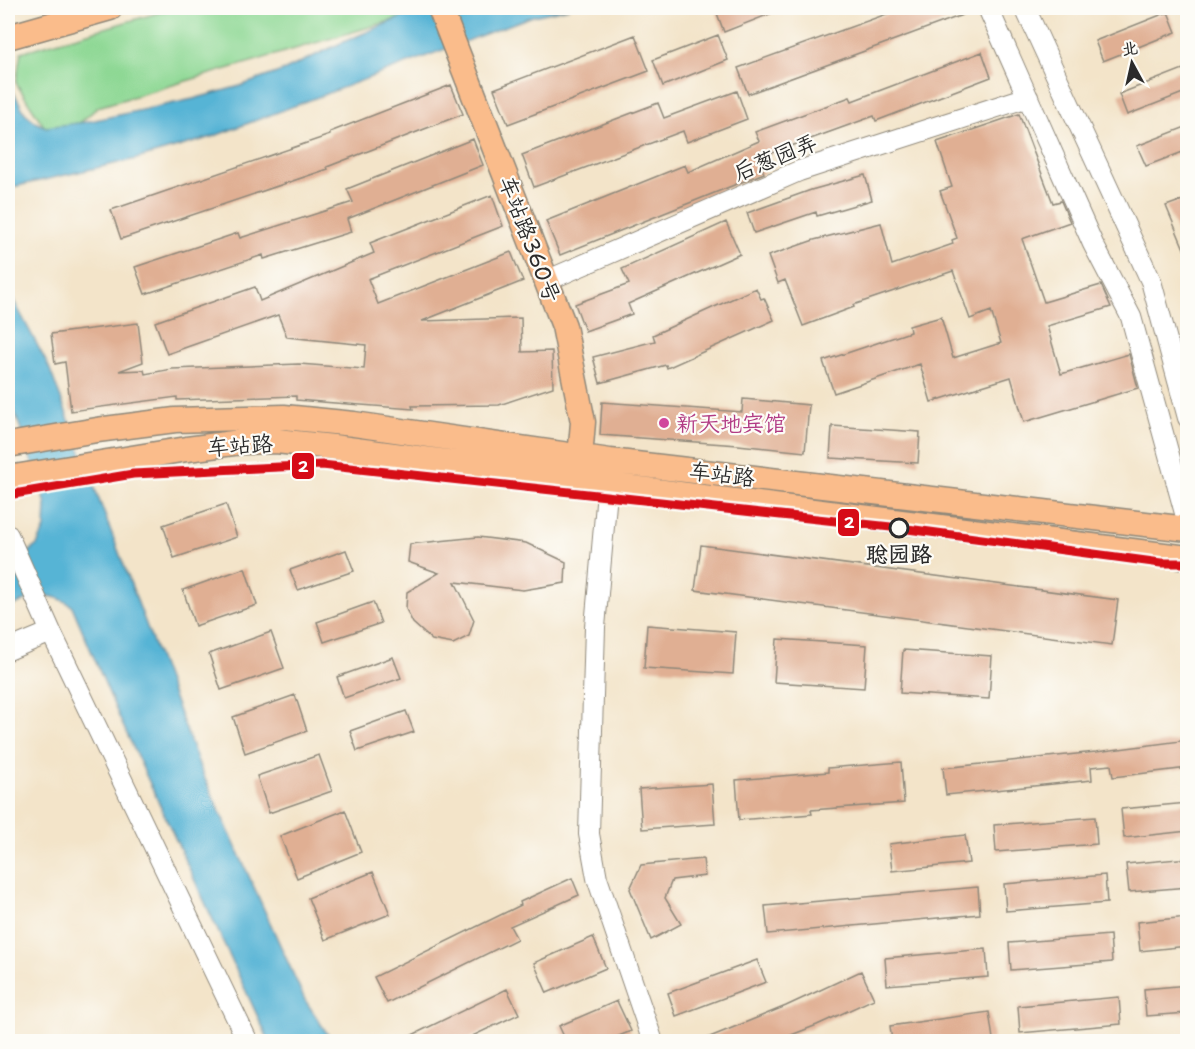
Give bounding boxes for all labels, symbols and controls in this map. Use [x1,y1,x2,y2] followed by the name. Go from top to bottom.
[1102,33,1162,93] north arrow
[1121,37,1139,60] text: 北
[729,128,821,187] street label: 后葱园弄
[492,172,567,306] street label: 车站路360号
[676,409,786,438] place label: 新天地宾馆
[657,416,671,430] marker: 新天地宾馆
[206,429,274,462] street label: 车站路
[291,452,315,480] line badge: 2
[297,456,309,477] text: 2
[687,456,756,493] street label: 车站路
[837,508,860,537] line badge: 2
[843,512,855,533] text: 2
[889,518,909,538] marker: 聪园路
[866,540,932,569] place label: 聪园路

